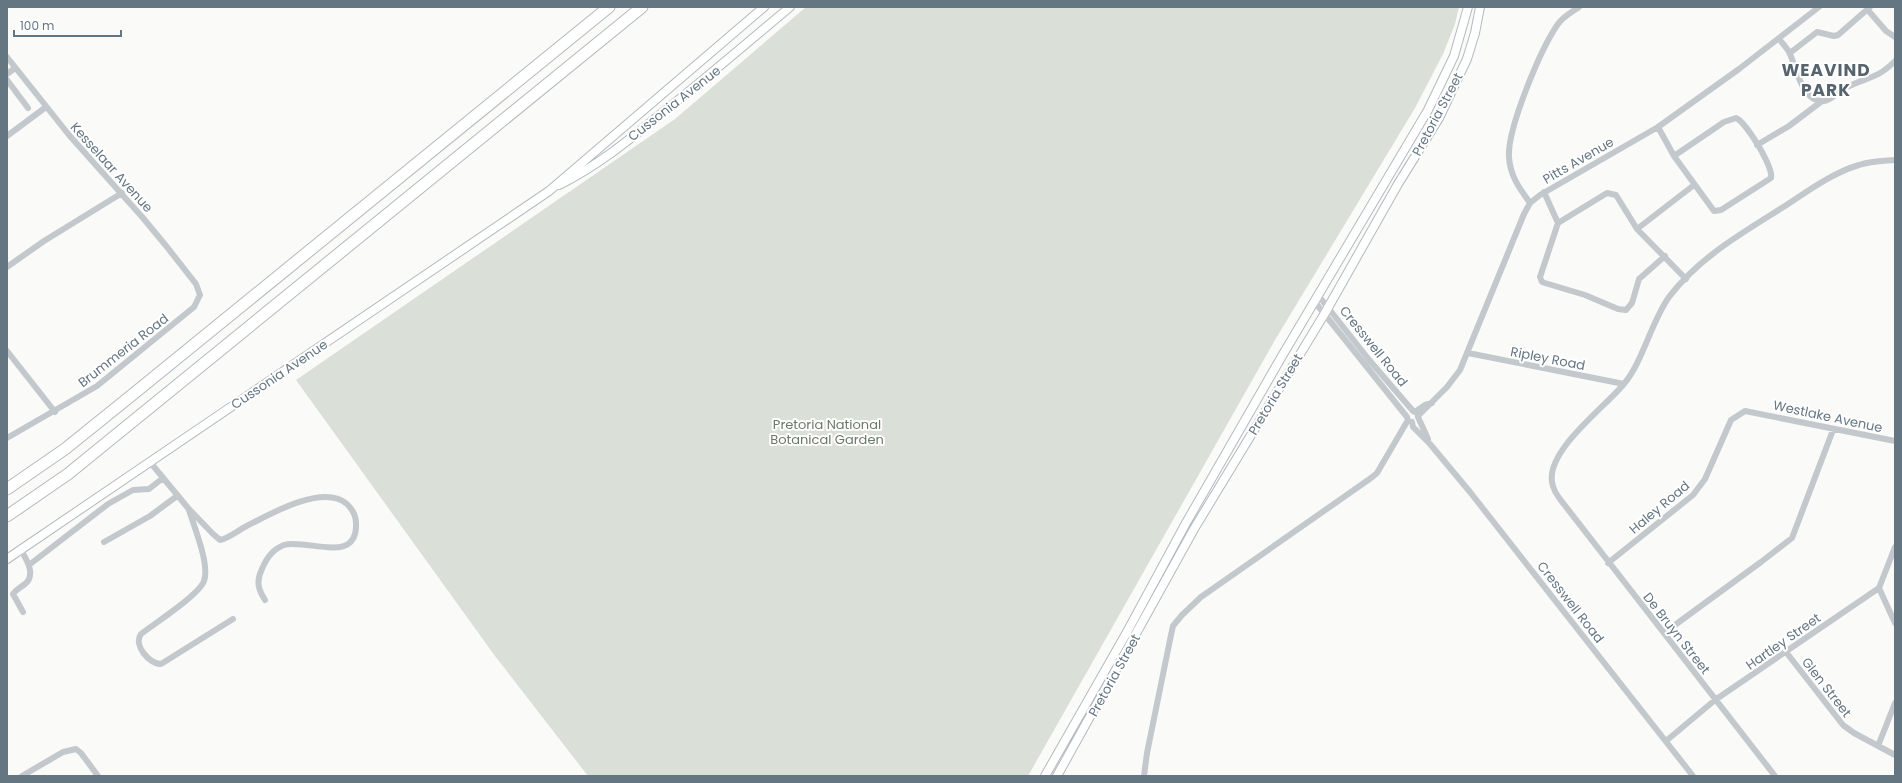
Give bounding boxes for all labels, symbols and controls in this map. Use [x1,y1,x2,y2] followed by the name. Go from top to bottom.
[14,12,121,38] scale bar
[20,17,54,34] text: 100 m
[1781,58,1871,102] district label: WEAVIND PARK
[624,61,725,146] street label: Cussonia Avenue
[1407,69,1468,159] street label: Pretoria Street
[66,118,157,217] street label: Kesselaar Avenue
[1539,132,1617,188] street label: Pitts Avenue
[1335,302,1412,391] street label: Cresswell Road
[74,309,173,392] street label: Brummeria Road
[227,335,331,414] street label: Cussonia Avenue
[1509,342,1587,375] street label: Ripley Road
[1244,350,1307,439] street label: Pretoria Street
[1771,396,1884,437] street label: Westlake Avenue
[770,415,884,449] park label: Pretoria National Botanical Garden
[1625,476,1694,538] street label: Haley Road
[1533,557,1609,647] street label: Cresswell Road
[1639,588,1715,678] street label: De Bruyn Street
[1742,608,1825,674] street label: Hartley Street
[1084,630,1145,720] street label: Pretoria Street
[1797,653,1856,721] street label: Glen Street

